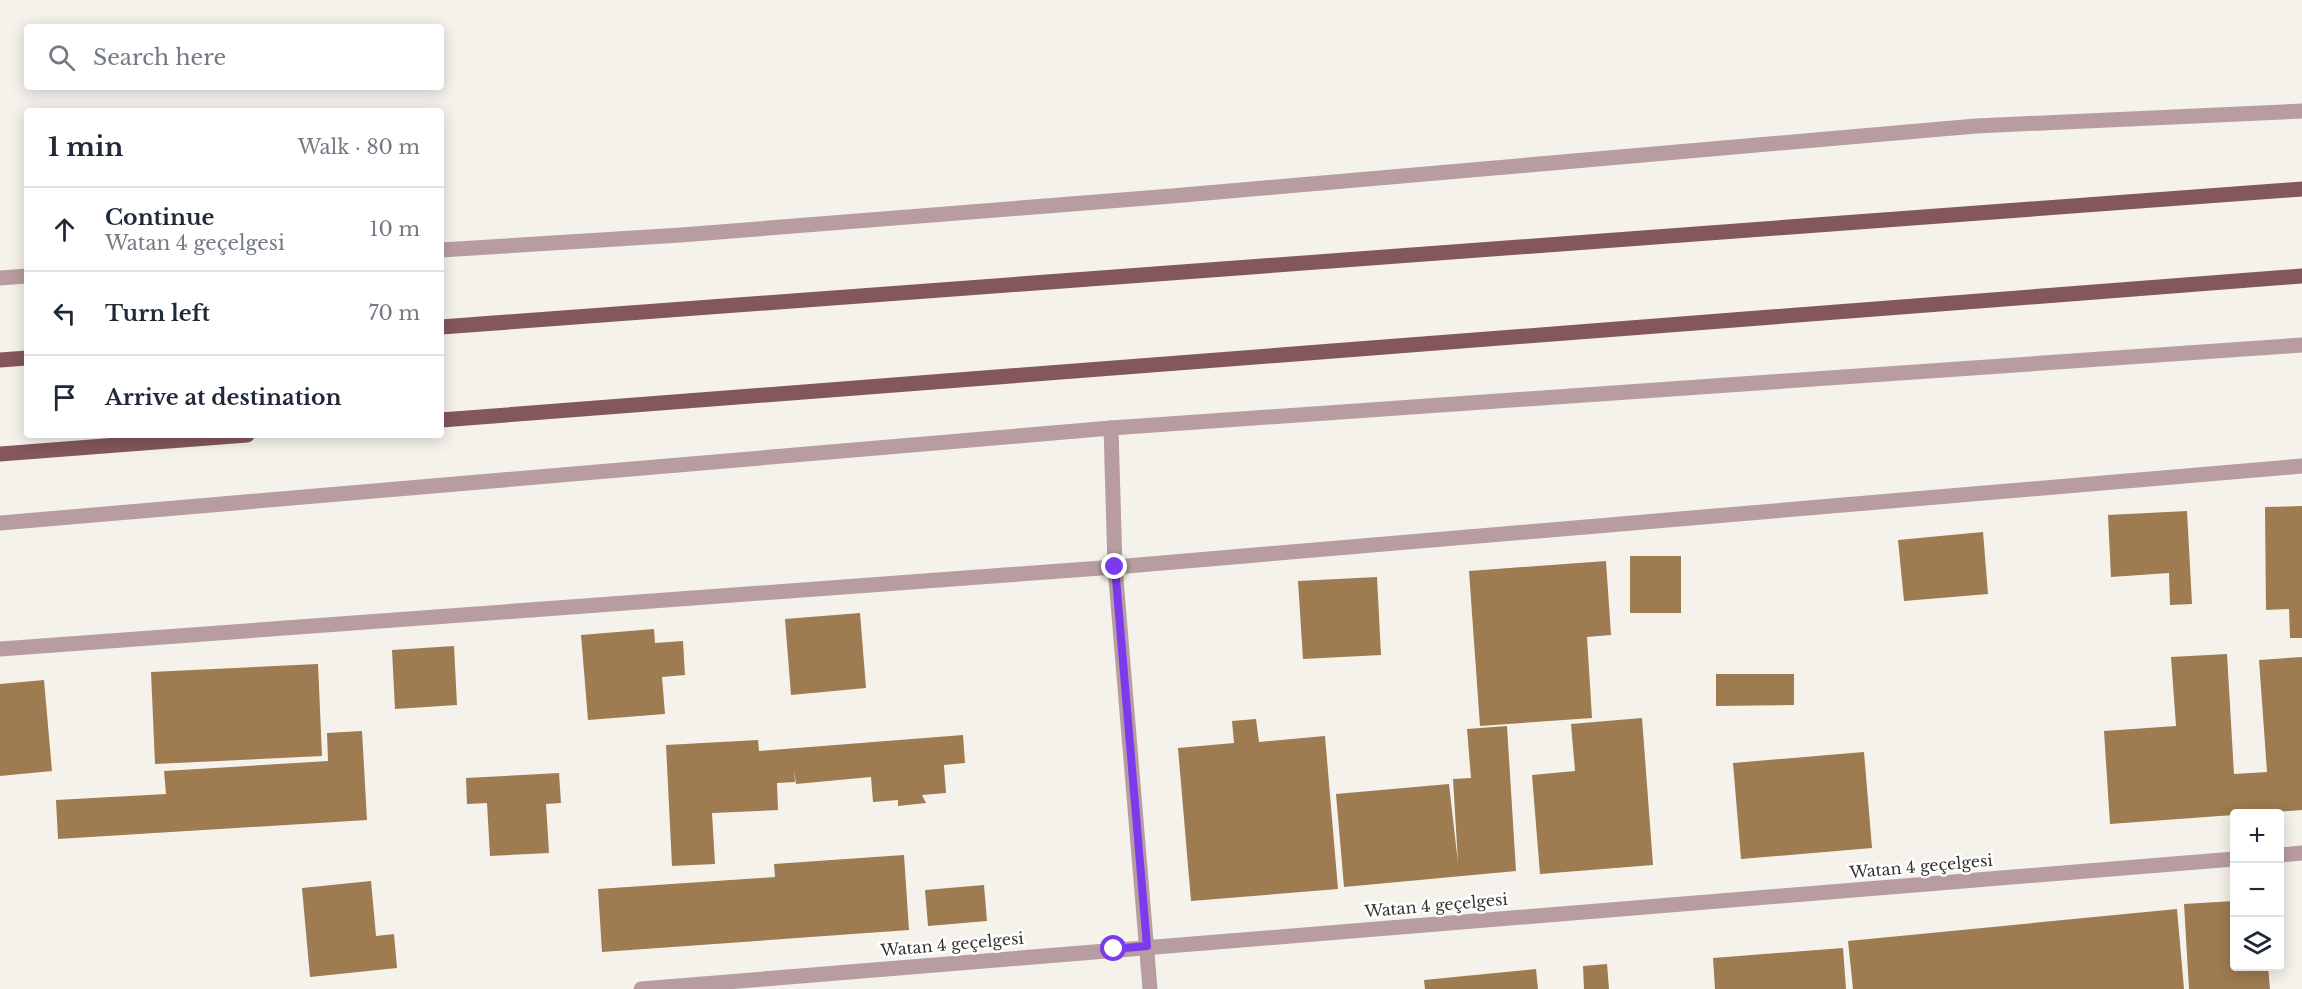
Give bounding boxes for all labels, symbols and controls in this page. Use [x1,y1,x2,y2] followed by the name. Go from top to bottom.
[24,24,444,90] search box
[45,41,78,74] icon: search
[93,44,226,71] text: Search here
[48,131,123,163] text: 1 min
[298,135,420,159] text: Walk · 80 m
[105,204,214,231] text: Continue
[48,213,81,246] icon: ahead
[370,217,420,241] text: 10 m
[105,231,285,255] text: Watan 4 geçelgesi
[48,297,81,330] icon: left
[105,300,210,327] text: Turn left
[368,301,420,325] text: 70 m
[48,381,81,414] icon: arrive
[105,384,342,411] text: Arrive at destination
[1101,553,1127,579] route end
[2230,809,2284,971] map controls
[2230,809,2284,863] button: +
[1848,850,1994,882] street label: Watan 4 geçelgesi
[2230,863,2284,917] button: −
[1363,889,1509,921] street label: Watan 4 geçelgesi
[2230,917,2284,971] button: layers
[879,928,1025,960] street label: Watan 4 geçelgesi
[1100,935,1126,961] route start

